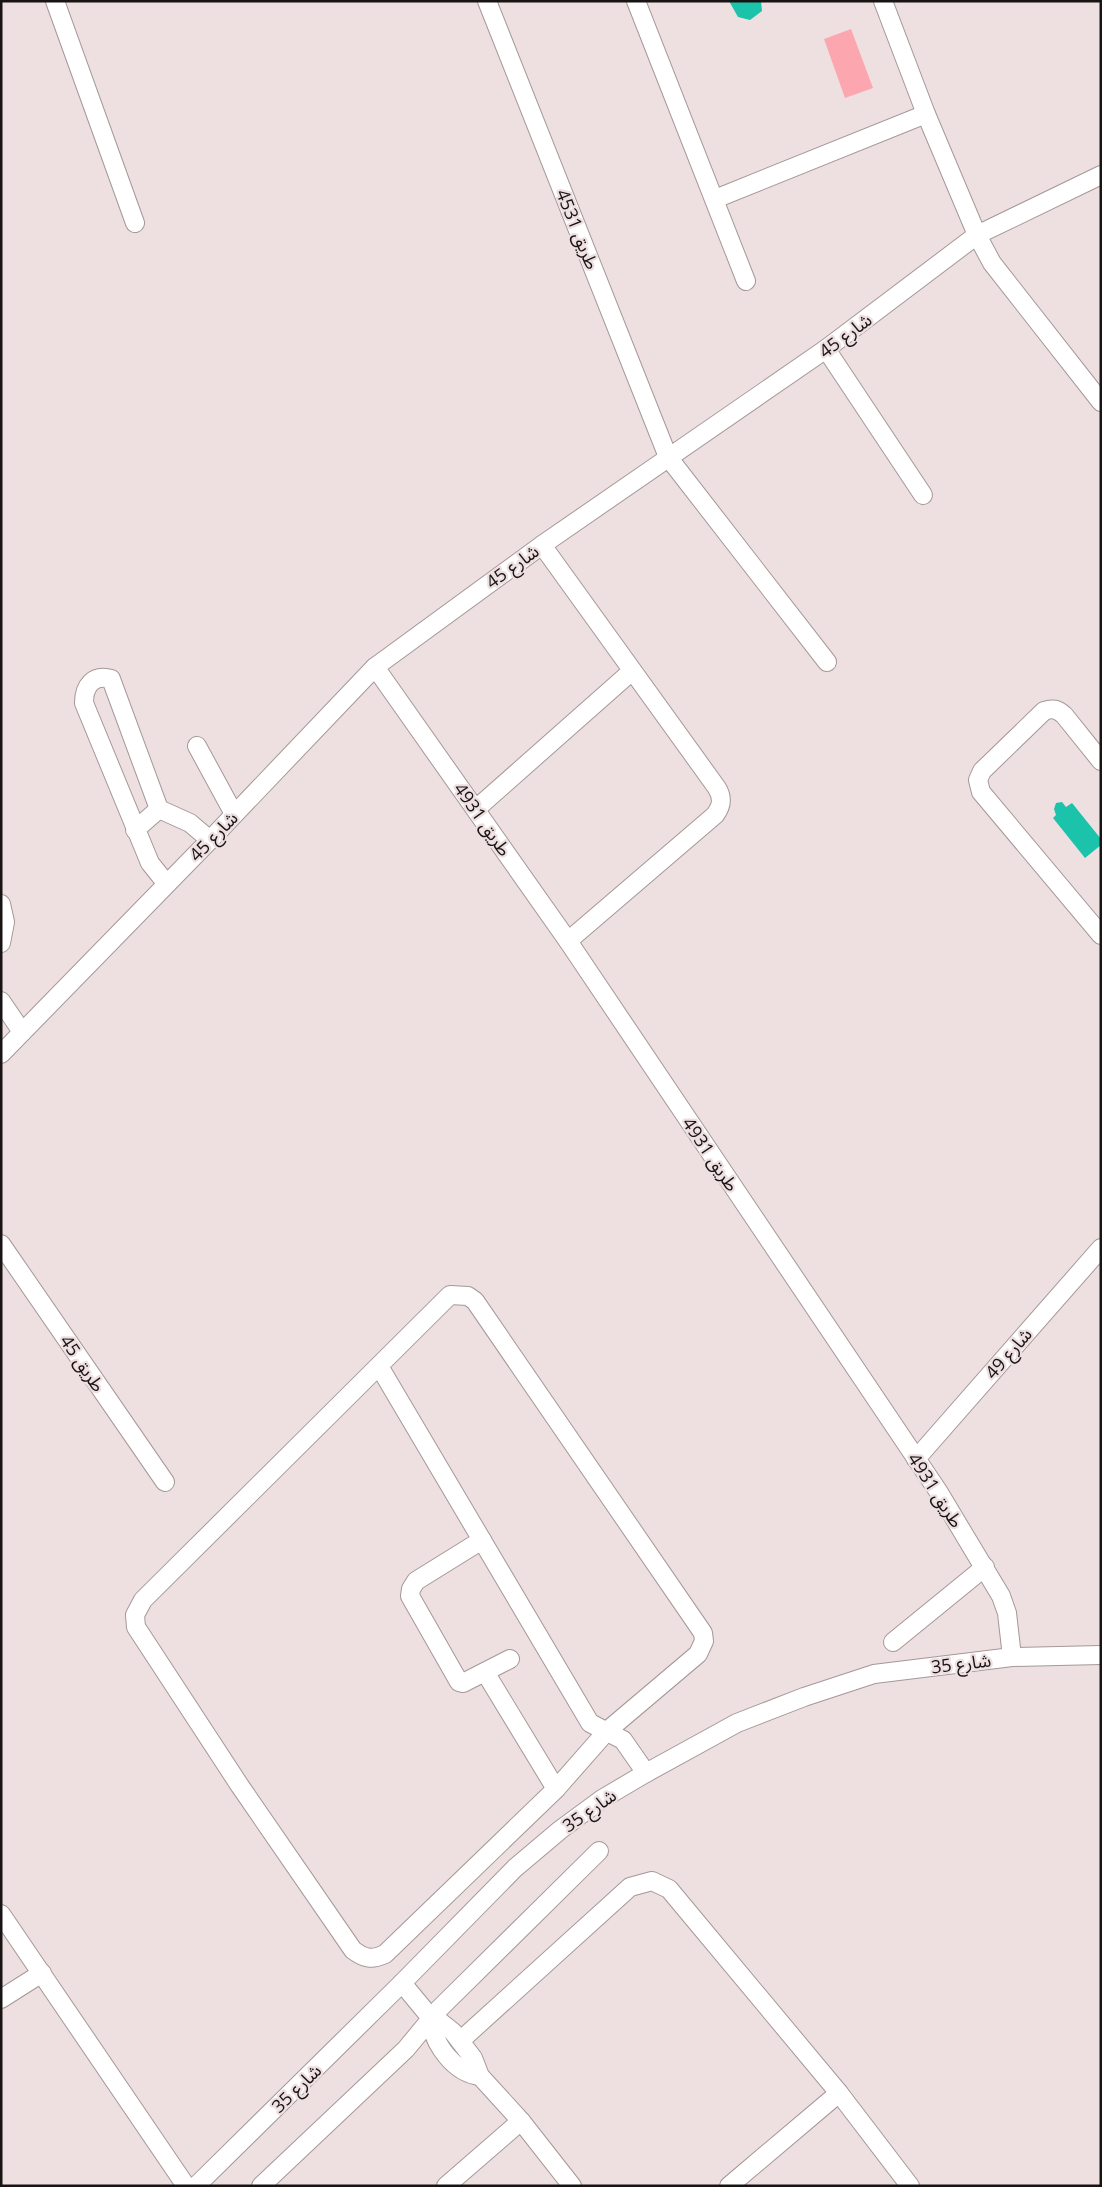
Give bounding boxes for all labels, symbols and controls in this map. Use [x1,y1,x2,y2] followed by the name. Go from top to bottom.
[551,185,605,273] street label: طريق 4531
[814,307,878,365] street label: شارع 45
[481,539,545,596] street label: شارع 45
[449,777,517,861] street label: طريق 4931
[183,806,245,868] street label: شارع 45
[677,1112,745,1196] street label: طريق 4931
[979,1322,1039,1386] street label: شارع 49
[55,1330,111,1396] street label: طريق 45
[903,1448,969,1532] street label: طريق 4931
[930,1647,993,1682] street label: شارع 35
[557,1783,622,1840] street label: شارع 35
[266,2058,328,2120] street label: شارع 35

